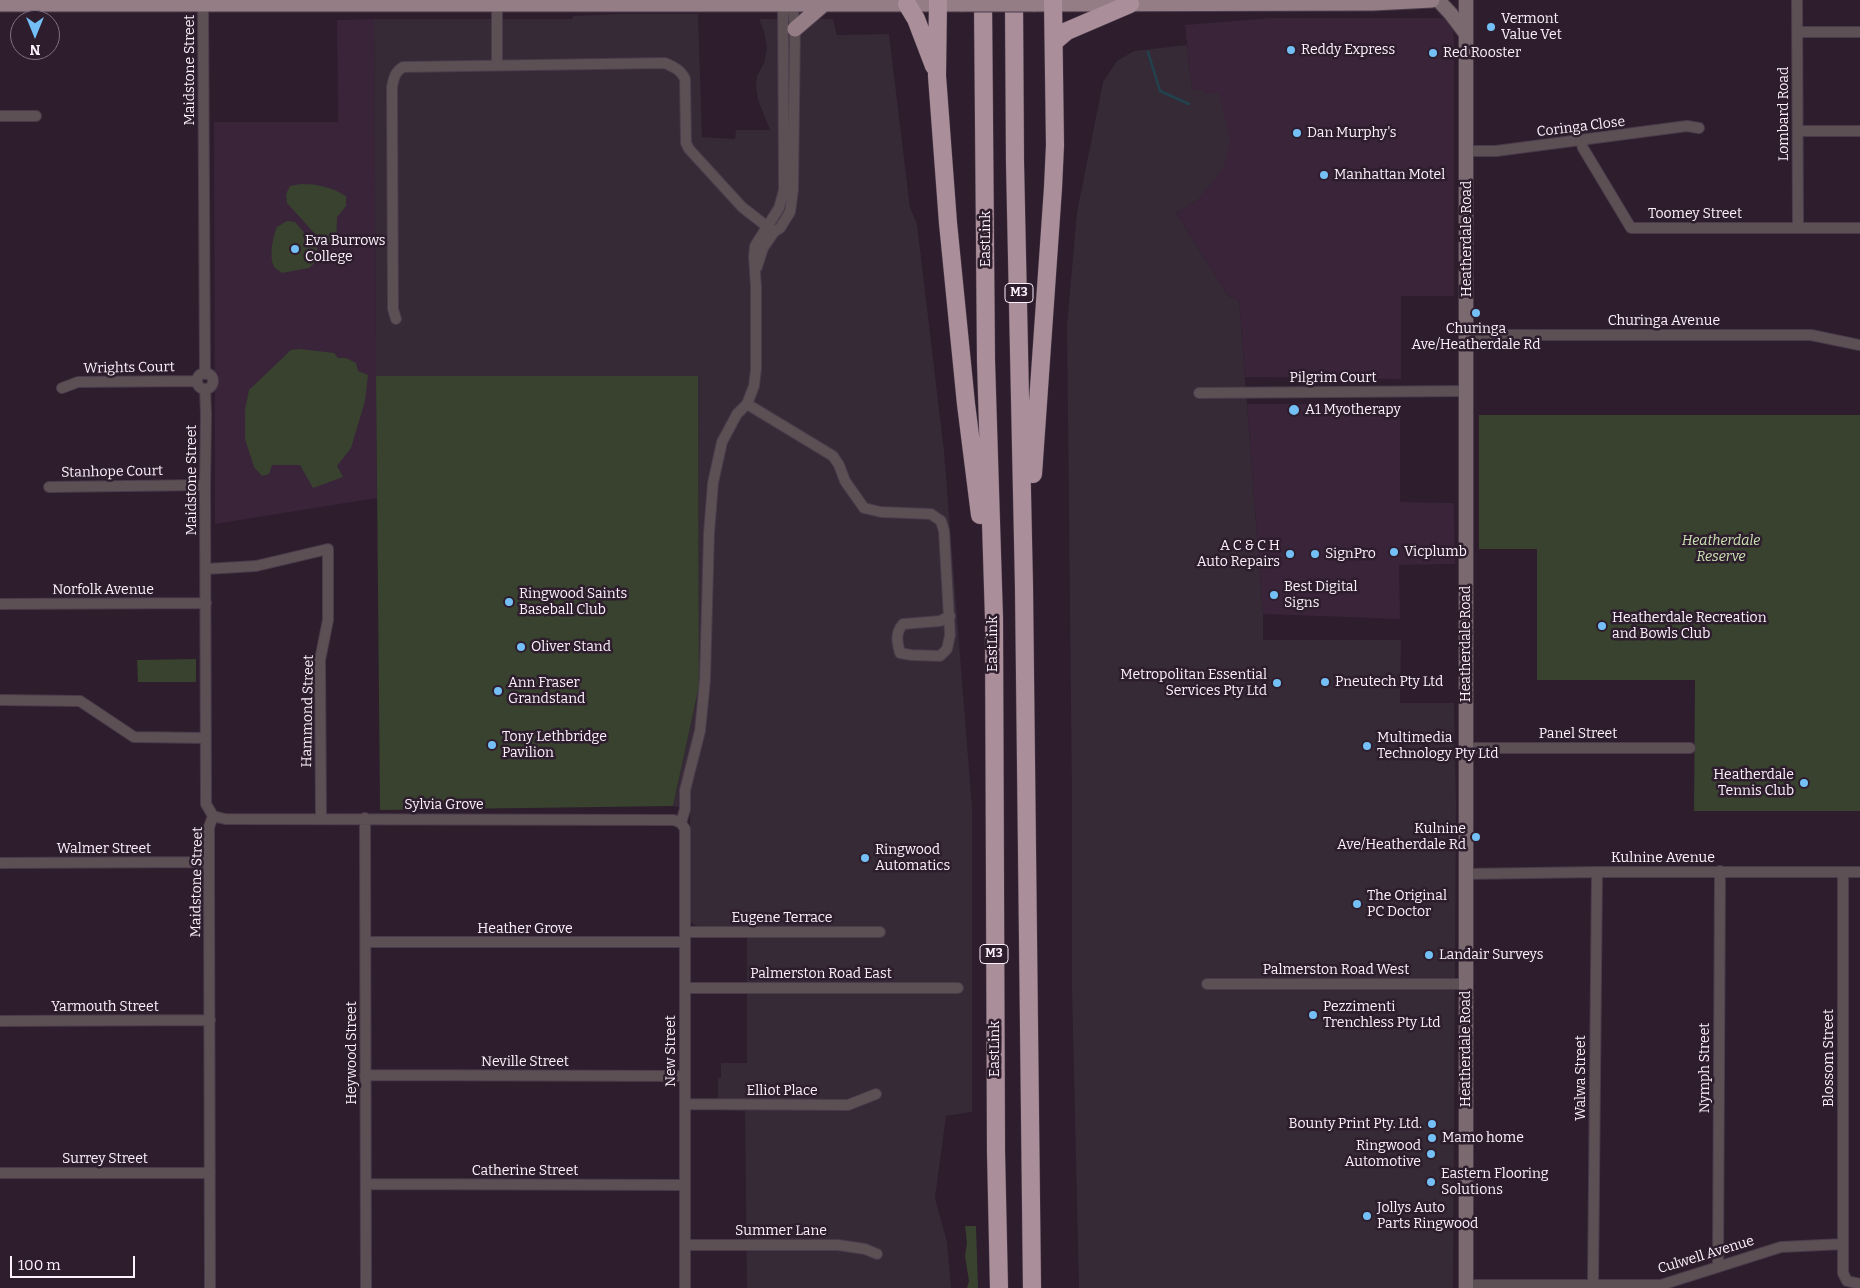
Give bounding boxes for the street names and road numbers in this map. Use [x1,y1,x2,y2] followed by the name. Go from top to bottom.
[182,15,198,125] street label: Maidstone Street
[1776,67,1792,161] street label: Lombard Road
[1536,113,1626,141] street label: Coringa Close
[1459,181,1475,297] street label: Heatherdale Road
[1648,206,1742,222] street label: Toomey Street
[978,211,994,267] street label: EastLink
[1005,284,1033,302] road number: M3
[1608,313,1720,329] street label: Churinga Avenue
[83,359,175,377] street label: Wrights Court
[1289,370,1377,386] street label: Pilgrim Court
[184,425,200,535] street label: Maidstone Street
[61,463,163,481] street label: Stanhope Court
[52,582,154,598] street label: Norfolk Avenue
[1458,586,1474,702] street label: Heatherdale Road
[985,616,1001,672] street label: EastLink
[299,654,317,768] street label: Hammond Street
[1539,726,1617,742] street label: Panel Street
[404,797,484,813] street label: Sylvia Grove
[188,826,206,938] street label: Maidstone Street
[57,841,151,857] street label: Walmer Street
[1611,850,1715,866] street label: Kulnine Avenue
[732,910,832,926] street label: Eugene Terrace
[477,921,573,937] street label: Heather Grove
[980,944,1008,964] road number: M3
[1263,962,1409,978] street label: Palmerston Road West
[750,966,892,982] street label: Palmerston Road East
[1458,991,1474,1107] street label: Heatherdale Road
[51,999,159,1015] street label: Yarmouth Street
[344,1001,360,1105] street label: Heywood Street
[1821,1009,1837,1107] street label: Blossom Street
[663,1015,679,1087] street label: New Street
[987,1021,1003,1077] street label: EastLink
[1697,1023,1713,1113] street label: Nymph Street
[1573,1035,1589,1121] street label: Walwa Street
[481,1054,569,1070] street label: Neville Street
[746,1083,818,1099] street label: Elliot Place
[62,1151,148,1167] street label: Surrey Street
[472,1163,578,1179] street label: Catherine Street
[735,1223,827,1239] street label: Summer Lane
[1656,1232,1756,1278] street label: Culwell Avenue

